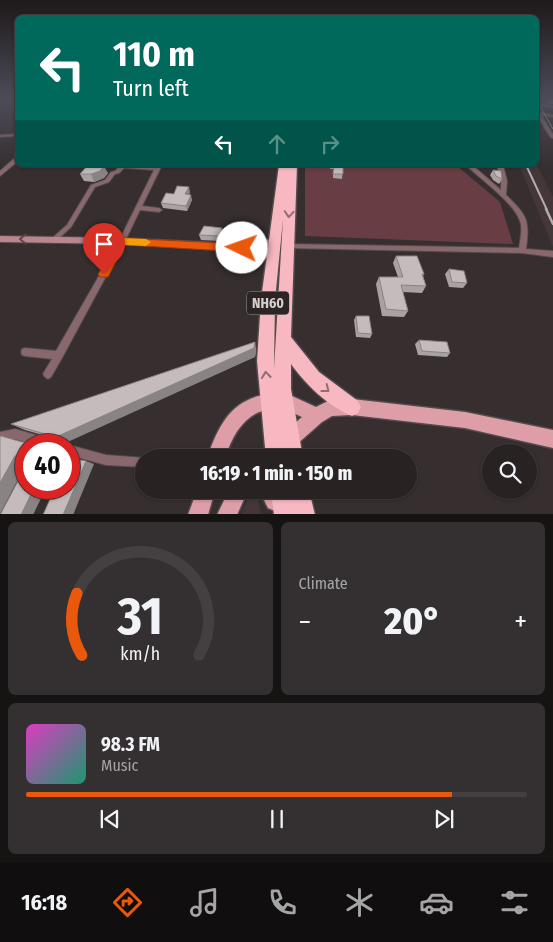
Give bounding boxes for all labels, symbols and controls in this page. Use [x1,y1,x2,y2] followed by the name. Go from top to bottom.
[113,33,195,75] text: 110 m
[30,35,95,100] icon: left
[113,75,189,102] text: Turn left
[210,130,238,158] icon: left
[263,130,291,158] icon: ahead
[316,130,344,158] icon: right
[284,210,295,218] one-way arrow
[215,221,267,273] position arrow
[83,223,125,274] pin
[90,230,118,258] icon: arrive
[19,234,27,244] one-way arrow
[247,292,289,314] road number: NH60
[261,371,272,379] one-way arrow
[320,383,329,392] one-way arrow
[15,434,80,499] speed limit sign: 40
[482,444,537,499] map controls
[482,444,537,499] button: search
[200,462,352,485] text: 16:19 · 1 min · 150 m
[299,574,348,593] text: Climate
[116,585,163,648] text: 31
[384,598,441,644] text: 20°
[299,605,311,638] text: −
[514,605,527,638] text: +
[120,643,160,665] text: km/h
[101,733,160,756] text: 98.3 FM
[101,756,138,775] text: Music
[96,805,124,833] icon: previous
[263,805,291,833] icon: pause
[430,805,458,833] icon: next
[110,885,145,920] icon: directions
[187,885,222,920] icon: music
[265,885,300,920] icon: phone
[342,885,377,920] icon: climate
[419,885,454,920] icon: car
[497,885,532,920] icon: filters
[21,889,67,916] text: 16:18

